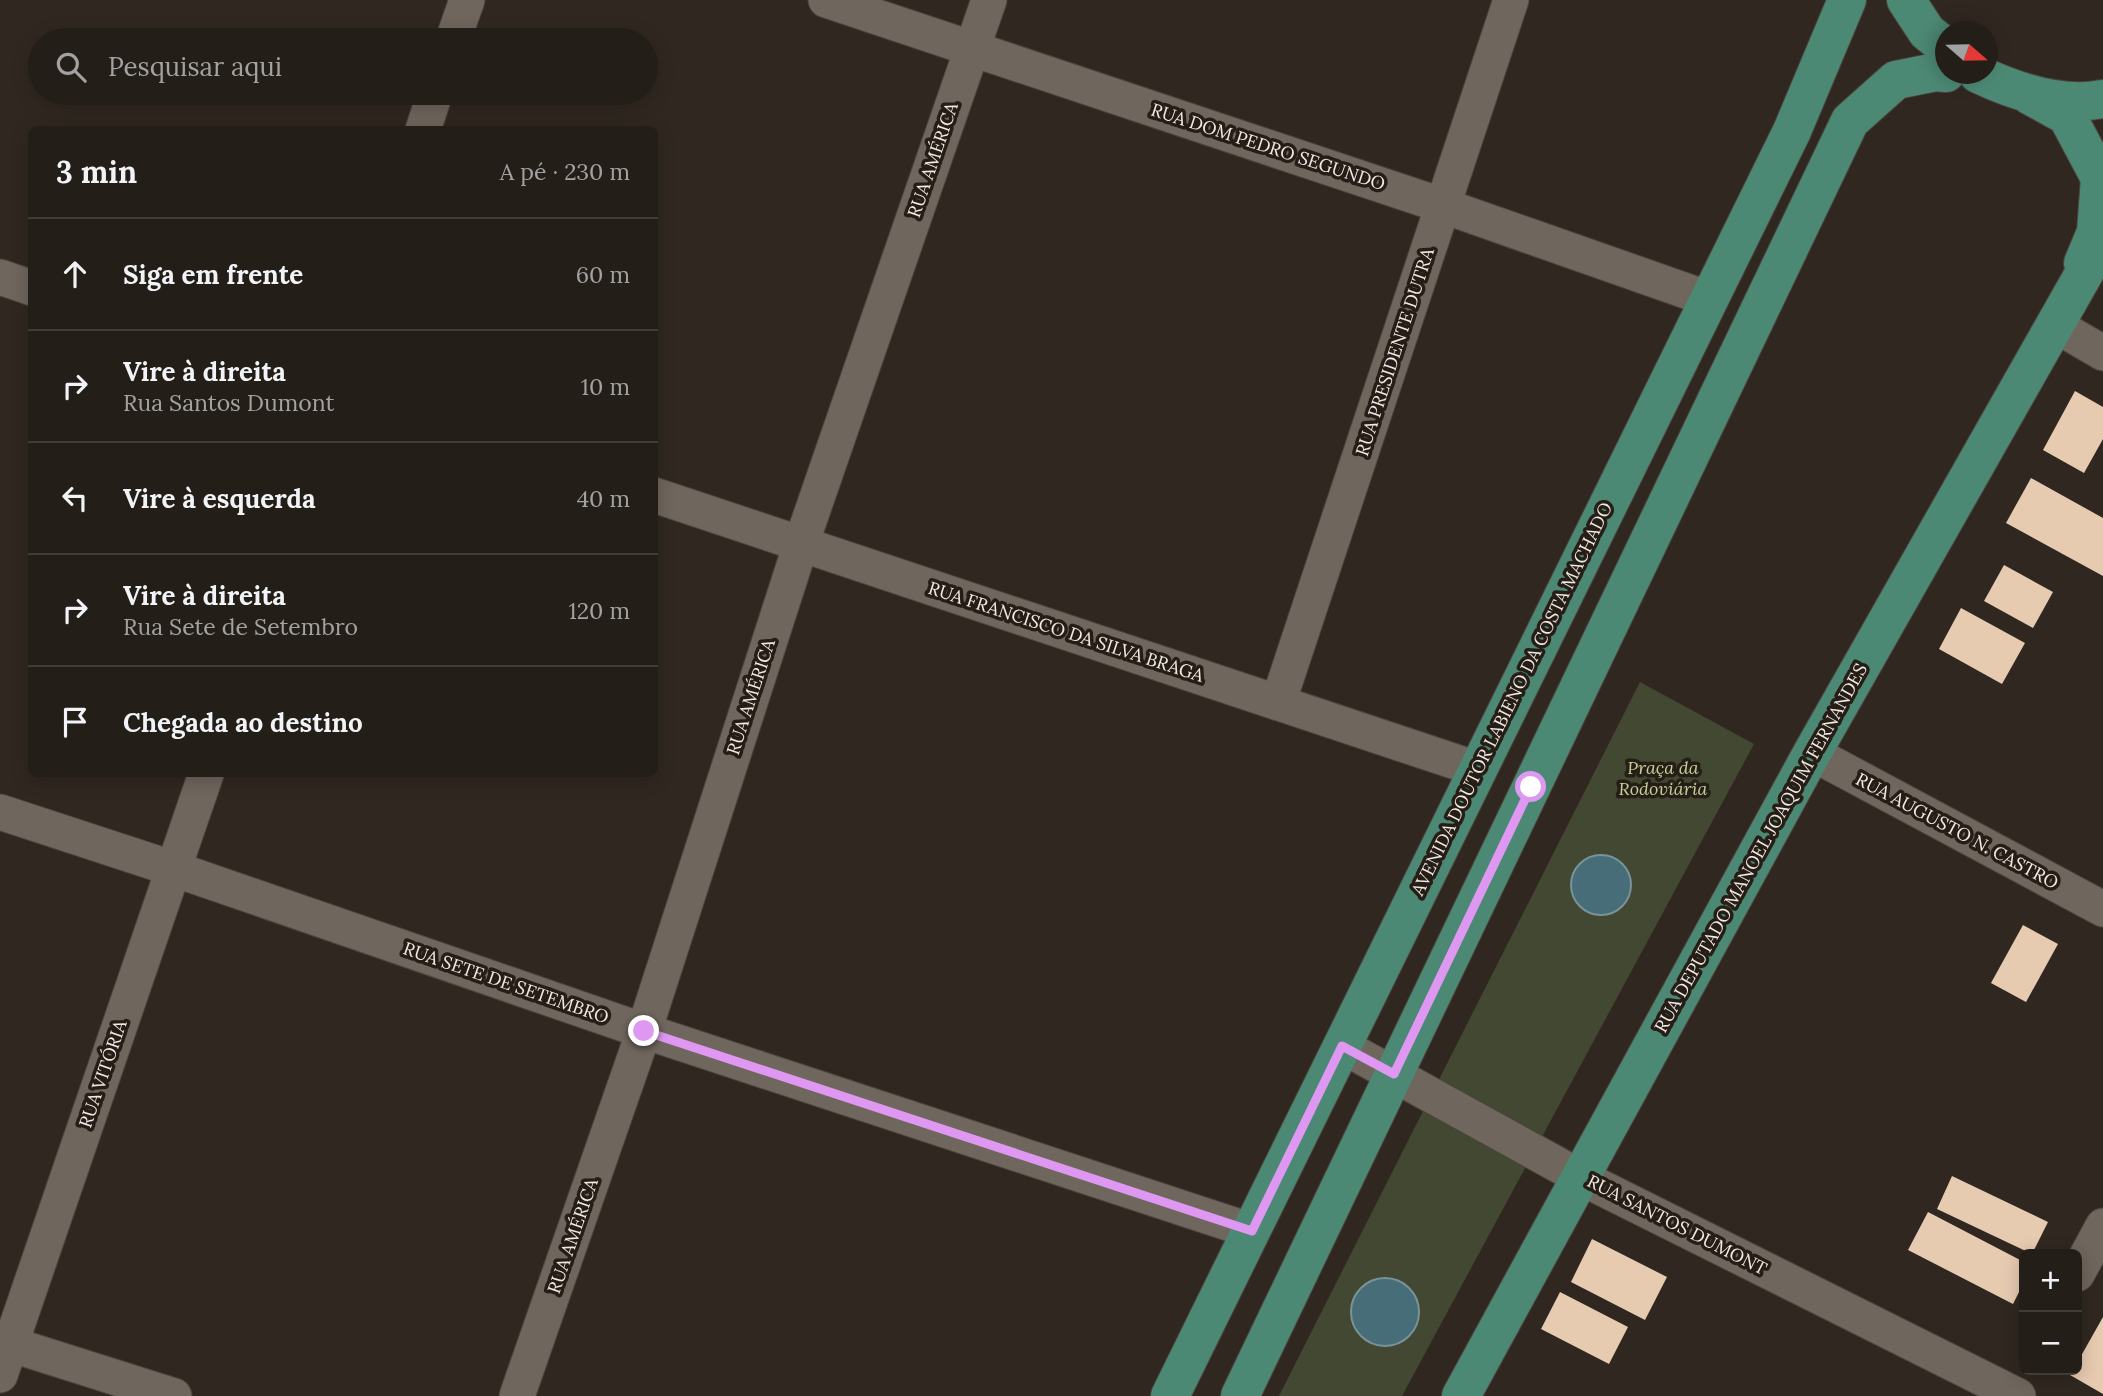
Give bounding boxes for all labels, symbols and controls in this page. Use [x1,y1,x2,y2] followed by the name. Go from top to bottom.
[1935,21,1998,84] north arrow
[28,28,658,105] search box
[52,48,90,86] icon: search
[108,50,282,83] text: Pesquisar aqui
[1148,98,1388,195] street label: RUA DOM PEDRO SEGUNDO
[902,99,963,220] street label: RUA AMÉRICA
[56,153,137,191] text: 3 min
[500,157,630,186] text: A pé · 230 m
[1350,244,1439,459] street label: RUA PRESIDENTE DUTRA
[56,255,94,293] icon: ahead
[123,258,303,291] text: Siga em frente
[576,260,630,289] text: 60 m
[123,355,286,388] text: Vire à direita
[56,367,94,405] icon: right
[581,372,630,401] text: 10 m
[123,388,334,417] text: Rua Santos Dumont
[56,479,94,517] icon: left
[123,482,316,515] text: Vire à esquerda
[577,484,630,513] text: 40 m
[1405,498,1617,900] street label: AVENIDA DOUTOR LABIENO DA COSTA MACHADO
[925,576,1208,687] street label: RUA FRANCISCO DA SILVA BRAGA
[123,579,286,612] text: Vire à direita
[56,591,94,629] icon: right
[568,596,630,625] text: 120 m
[123,612,358,641] text: Rua Sete de Setembro
[721,635,780,758] street label: RUA AMÉRICA
[1649,659,1872,1036] street label: RUA DEPUTADO MANOEL JOAQUIM FERNANDES
[56,703,94,741] icon: arrive
[123,706,363,739] text: Chegada ao destino
[1619,756,1708,800] park label: Praça da Rodoviária
[1852,767,2062,894] street label: RUA AUGUSTO N. CASTRO
[1515,771,1546,802] route start
[400,937,612,1028] street label: RUA SETE DE SETEMBRO
[628,1015,659,1046] route end
[73,1016,132,1131] street label: RUA VITÓRIA
[1583,1169,1771,1280] street label: RUA SANTOS DUMONT
[542,1175,603,1296] street label: RUA AMÉRICA
[2019,1249,2082,1375] map controls
[2019,1249,2082,1312] button: +
[2019,1312,2082,1375] button: −

